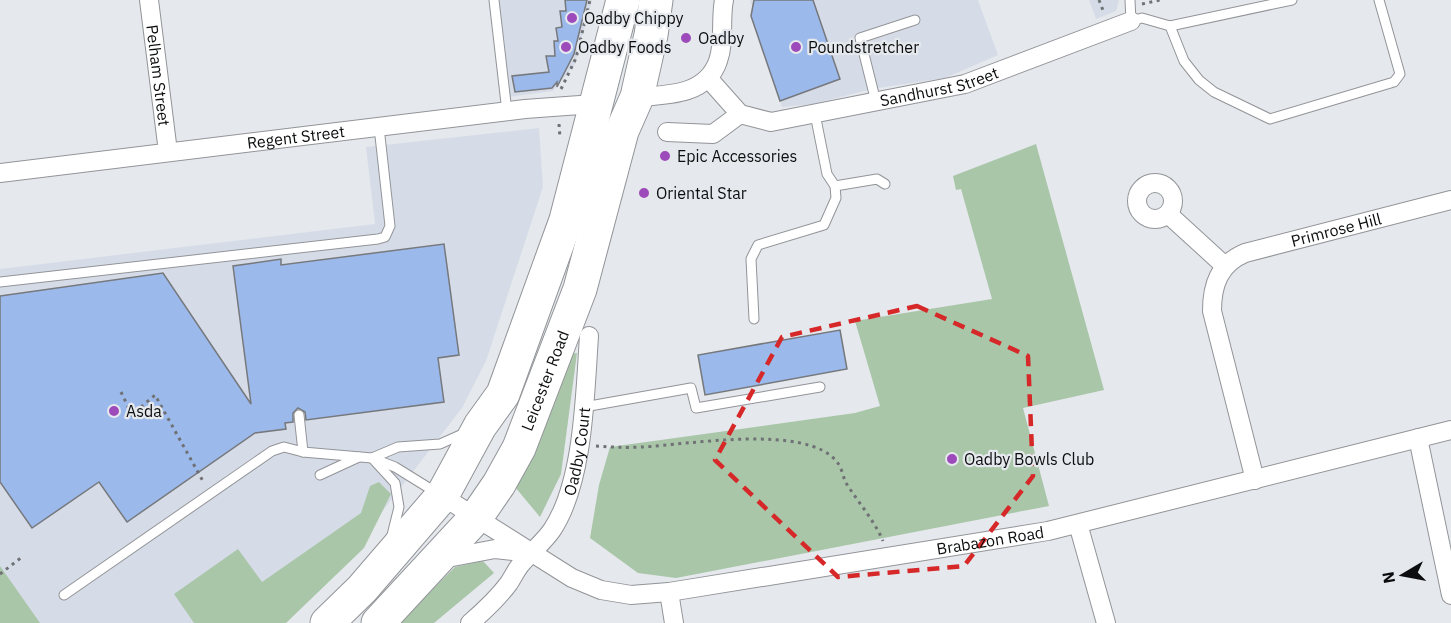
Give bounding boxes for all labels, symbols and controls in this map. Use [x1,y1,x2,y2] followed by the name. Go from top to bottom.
[584,8,684,28] place label: Oadby Chippy
[565,11,579,25] marker: Oadby Chippy
[142,24,175,127] street label: Pelham Street
[698,28,744,48] place label: Oadby
[679,31,693,45] marker: Oadby
[578,37,672,57] place label: Oadby Foods
[808,37,919,57] place label: Poundstretcher
[559,40,573,54] marker: Oadby Foods
[789,40,803,54] marker: Poundstretcher
[878,62,1001,110] street label: Sandhurst Street
[246,121,346,153] street label: Regent Street
[677,146,797,166] place label: Epic Accessories
[658,149,672,163] marker: Epic Accessories
[656,183,747,203] place label: Oriental Star
[637,186,651,200] marker: Oriental Star
[1289,208,1383,251] street label: Primrose Hill
[517,328,573,434] street label: Leicester Road
[126,401,162,421] place label: Asda
[107,404,121,418] marker: Asda
[559,406,594,498] street label: Oadby Court
[964,449,1094,469] place label: Oadby Bowls Club
[945,452,959,466] marker: Oadby Bowls Club
[935,522,1045,559] street label: Brabazon Road
[1373,545,1433,605] north arrow
[1377,570,1399,585] text: N

